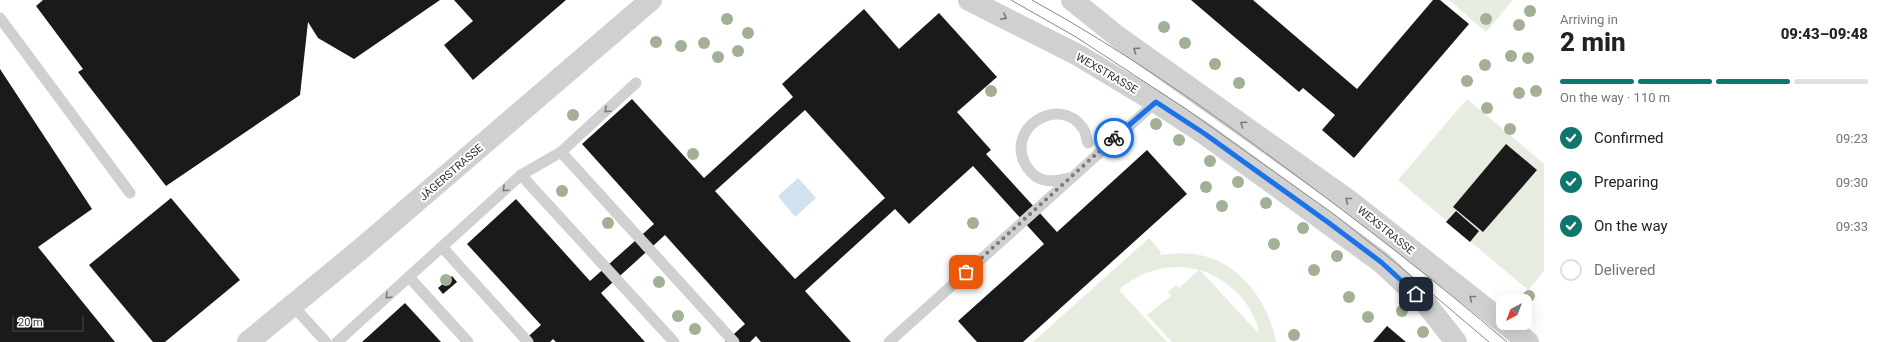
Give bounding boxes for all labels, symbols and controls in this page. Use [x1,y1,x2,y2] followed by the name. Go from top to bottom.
[1560,12,1618,27] text: Arriving in
[1000,13,1007,20] one-way arrow
[1781,25,1868,43] text: 09:43–09:48
[1560,27,1626,57] text: 2 min
[1134,48,1141,55] one-way arrow
[1074,50,1140,96] street label: WEXSTRASSE
[1560,90,1670,105] text: On the way · 110 m
[604,105,612,112] one-way arrow
[1094,118,1134,158] courier
[1240,121,1247,129] one-way arrow
[1103,127,1125,149] icon: bike
[1560,127,1582,149] icon: check
[1594,129,1664,147] text: Confirmed
[1836,131,1868,146] text: 09:23
[417,141,486,204] street label: JÄGERSTRASSE
[1560,171,1582,193] icon: check
[1594,173,1658,191] text: Preparing
[1836,175,1868,190] text: 09:30
[502,185,510,192] one-way arrow
[1346,198,1353,205] one-way arrow
[1355,204,1417,257] street label: WEXSTRASSE
[1560,215,1582,237] icon: check
[1594,217,1668,235] text: On the way
[1836,219,1868,234] text: 09:33
[949,255,983,289] pin
[955,261,977,283] icon: bag
[1594,261,1656,279] text: Delivered
[1399,277,1433,311] pin
[1405,283,1427,305] icon: home
[385,291,393,298] one-way arrow
[1496,294,1532,330] north arrow
[1496,294,1532,330] map controls
[1470,296,1477,303] one-way arrow
[12,314,84,333] scale bar
[18,316,43,329] text: 20 m

